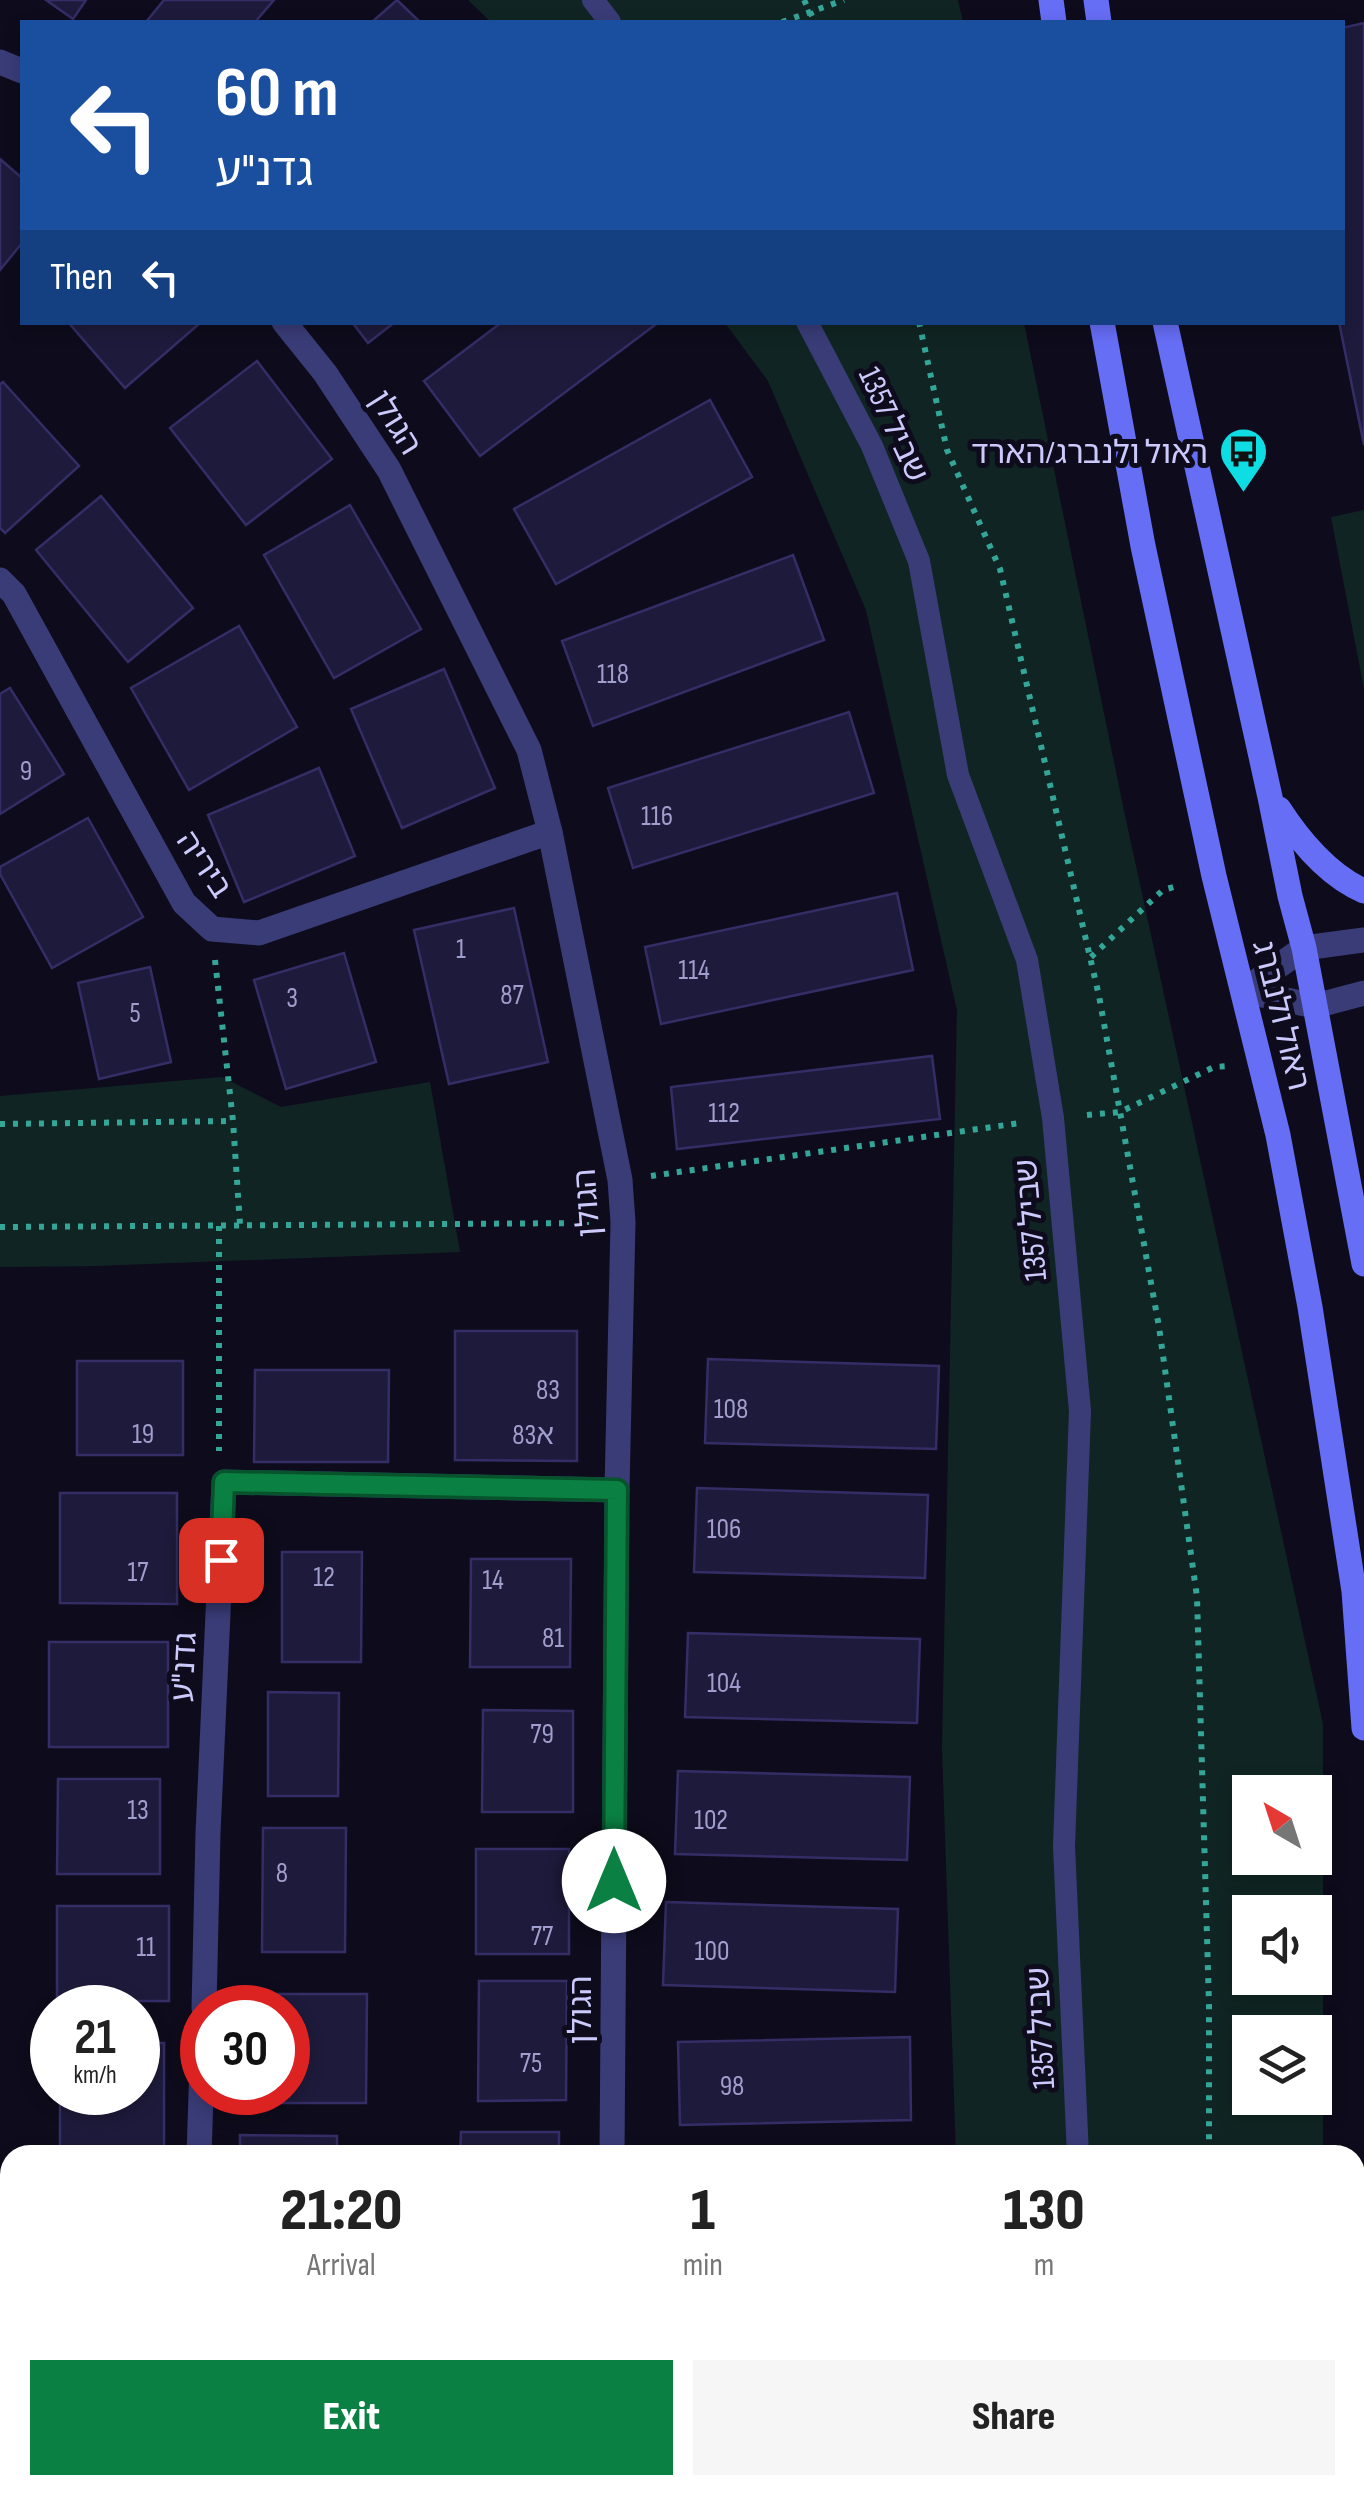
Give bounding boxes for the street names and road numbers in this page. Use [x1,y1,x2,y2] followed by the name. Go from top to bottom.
[849,361,936,488] street label: שביל 1357
[360,383,430,462] street label: הגולן
[167,824,240,906] street label: ביריה
[1243,936,1318,1094] street label: ראול ולנברג
[1007,1157,1056,1283] street label: שביל 1357
[566,1167,609,1239] street label: הגולן
[163,1631,206,1703] street label: גדנ"ע
[1019,1966,1064,2090] street label: שביל 1357
[562,1976,601,2044] street label: הגולן

